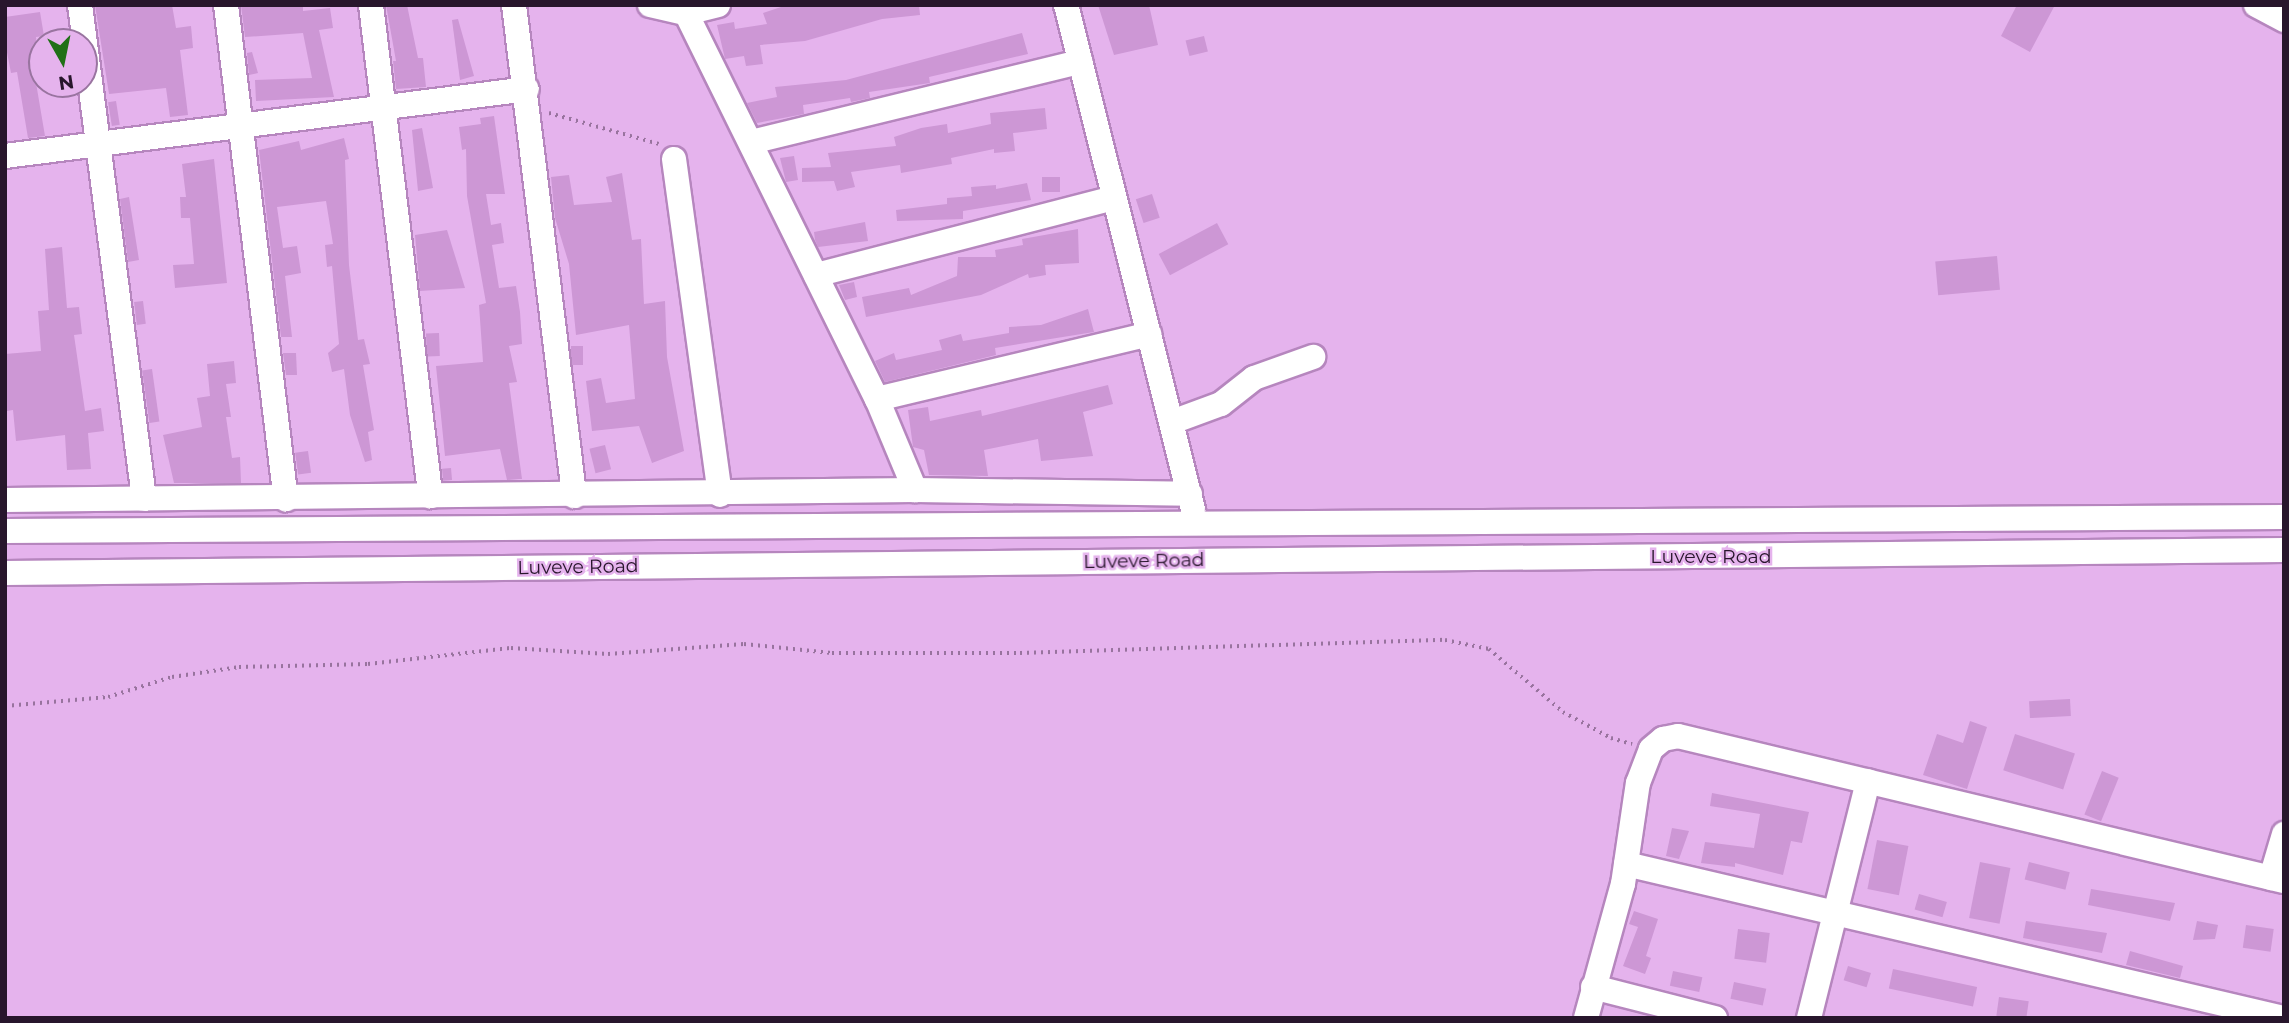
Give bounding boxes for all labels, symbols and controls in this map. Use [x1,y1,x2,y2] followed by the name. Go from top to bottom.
[28,28,98,98] north arrow
[57,70,75,95] text: N
[1650,546,1772,568] street label: Luveve Road
[1083,549,1205,573] street label: Luveve Road
[517,555,639,579] street label: Luveve Road

